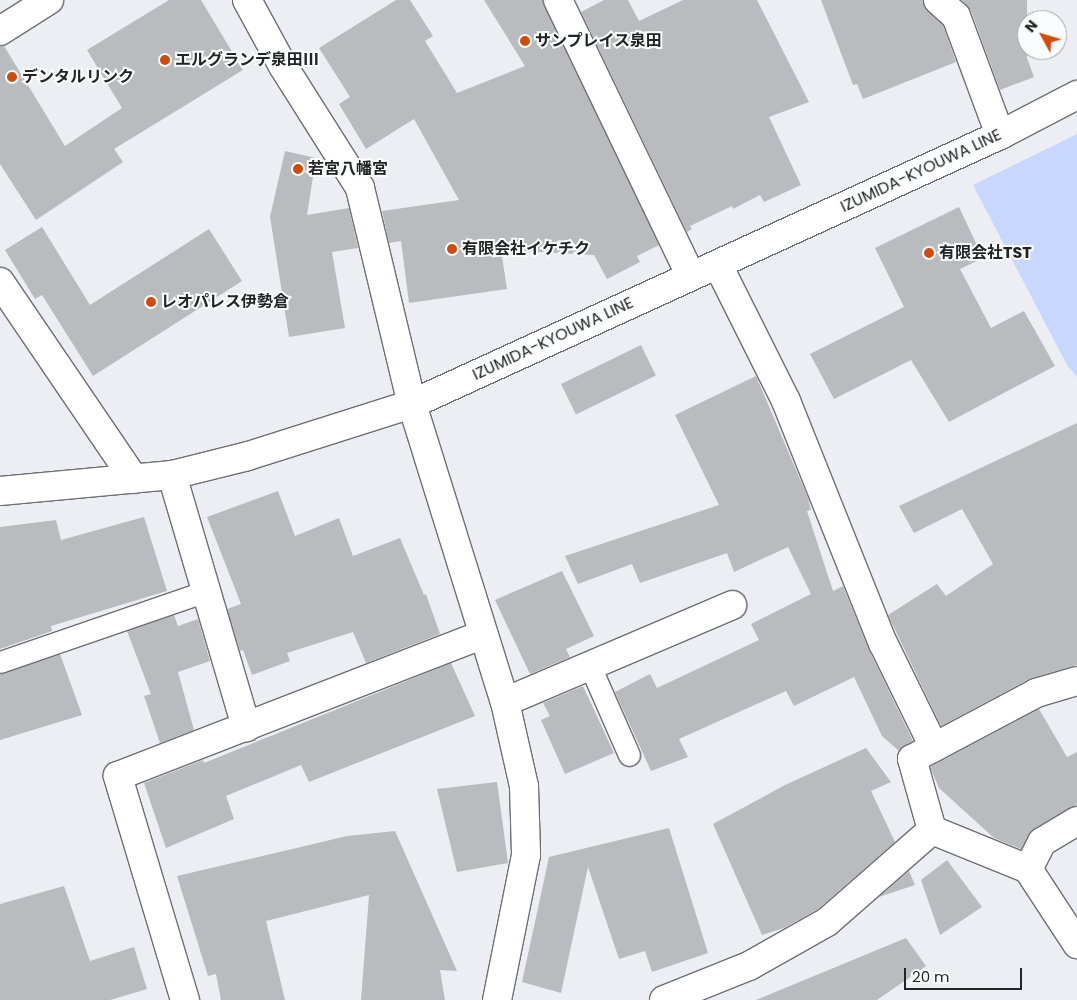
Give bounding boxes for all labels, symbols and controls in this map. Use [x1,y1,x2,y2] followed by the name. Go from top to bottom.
[1017,10,1067,60] north arrow
[1020,16,1042,37] text: N
[535,31,663,51] place label: サンプレイス泉田
[519,35,531,47] marker: サンプレイス泉田
[175,50,319,70] place label: エルグランデ泉田Ⅲ
[159,54,171,66] marker: エルグランデ泉田Ⅲ
[22,67,134,87] place label: デンタルリンク
[6,71,18,83] marker: デンタルリンク
[838,125,1004,217] street label: IZUMIDA-KYOUWA LINE
[308,159,388,179] place label: 若宮八幡宮
[292,163,304,175] marker: 若宮八幡宮
[462,239,590,259] place label: 有限会社イケチク
[446,243,458,255] marker: 有限会社イケチク
[939,243,1032,263] place label: 有限会社TST
[923,247,935,259] marker: 有限会社TST
[161,292,289,312] place label: レオパレス伊勢倉
[470,293,636,385] street label: IZUMIDA-KYOUWA LINE
[145,296,157,308] marker: レオパレス伊勢倉
[907,958,1024,990] scale bar
[912,966,950,987] text: 20 m

